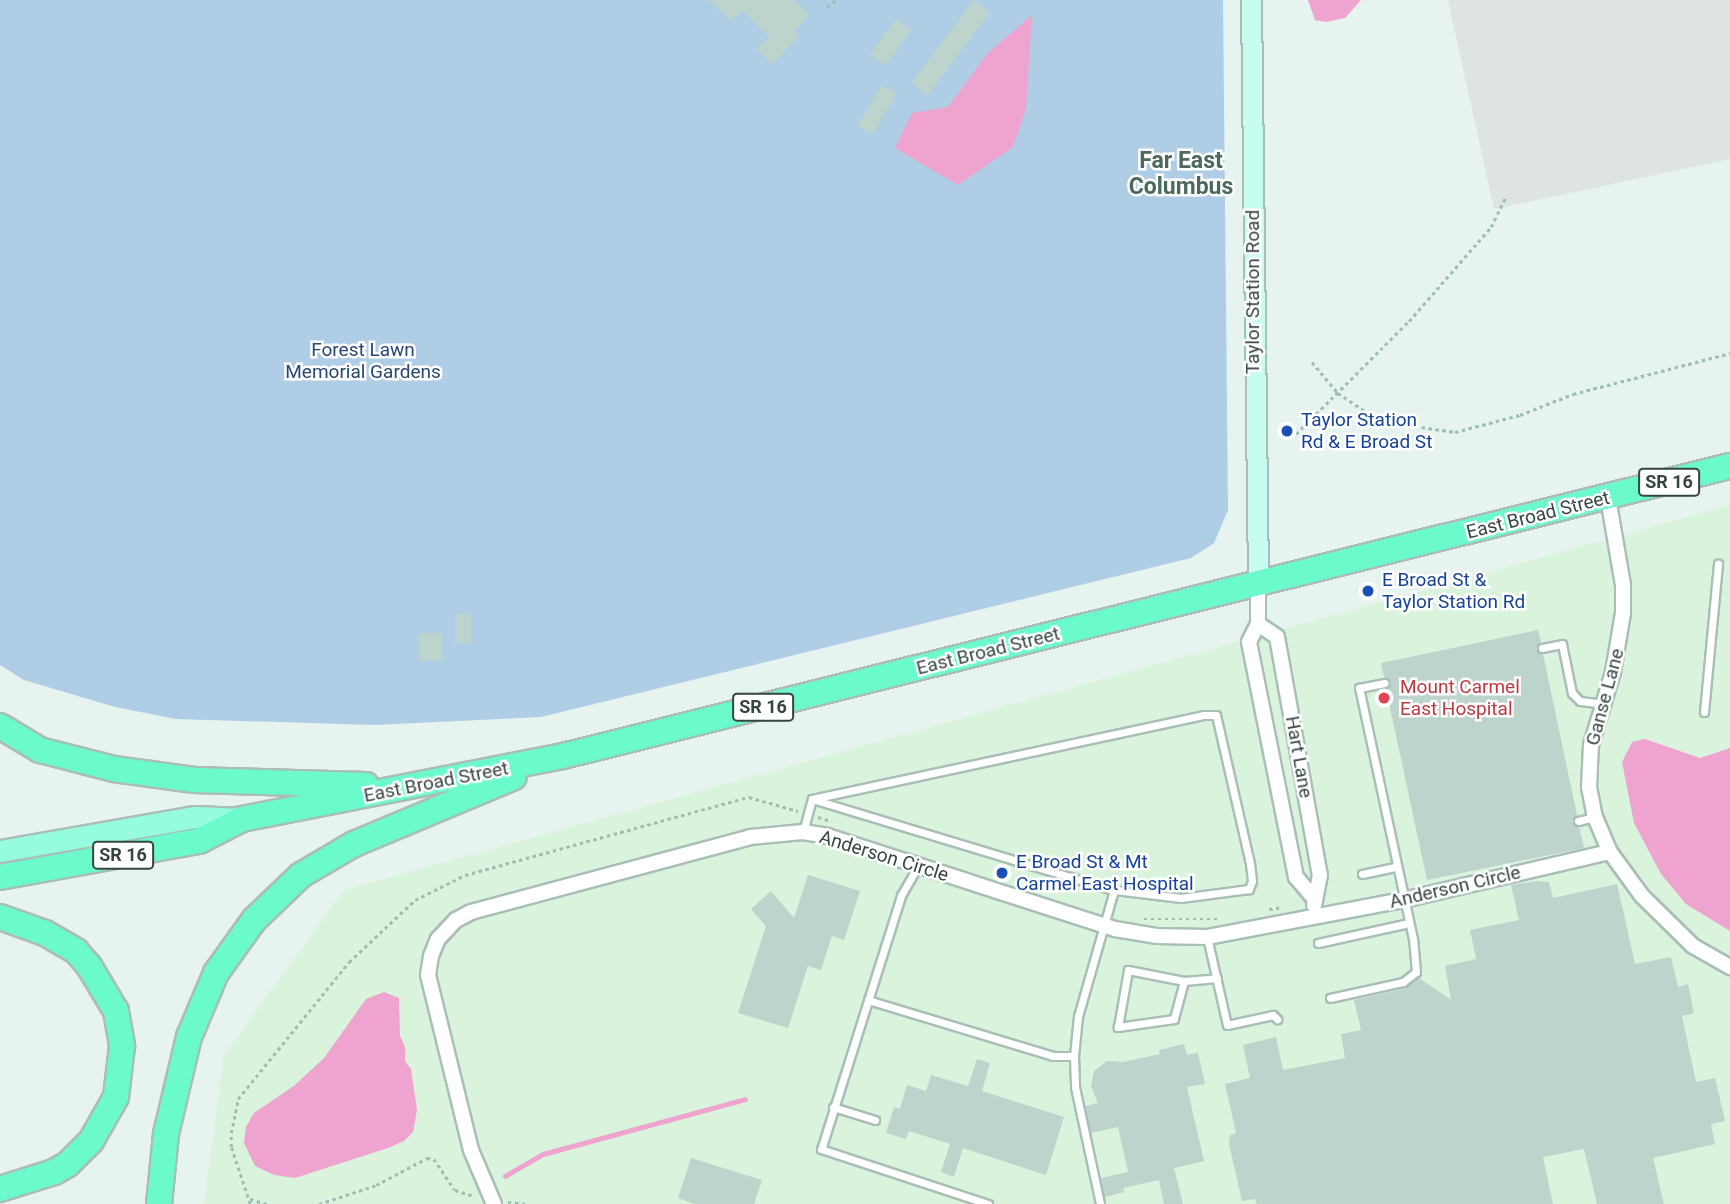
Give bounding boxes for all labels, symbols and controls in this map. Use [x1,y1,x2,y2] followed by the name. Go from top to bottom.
[1129,147,1233,201] district label: Far East Columbus
[1242,210,1264,374] street label: Taylor Station Road
[285,339,441,383] park label: Forest Lawn Memorial Gardens
[1301,409,1432,453] place label: Taylor Station Rd & E Broad St
[1279,423,1295,439] marker: Taylor Station Rd & E Broad St
[1638,468,1700,496] road number: SR 16
[1464,486,1612,544] street label: East Broad Street
[1382,569,1525,613] place label: E Broad St & Taylor Station Rd
[1360,583,1376,599] marker: E Broad St & Taylor Station Rd
[914,622,1062,680] street label: East Broad Street
[1581,646,1629,748] street label: Ganse Lane
[1400,676,1520,720] place label: Mount Carmel East Hospital
[1374,688,1394,708] marker: Mount Carmel East Hospital
[732,692,794,722] road number: SR 16
[1281,714,1317,800] street label: Hart Lane
[362,757,510,807] street label: East Broad Street
[817,826,951,886] street label: Anderson Circle
[92,840,154,870] road number: SR 16
[1016,851,1194,895] place label: E Broad St & Mt Carmel East Hospital
[1387,861,1523,913] street label: Anderson Circle
[994,865,1010,881] marker: E Broad St & Mt Carmel East Hospital

